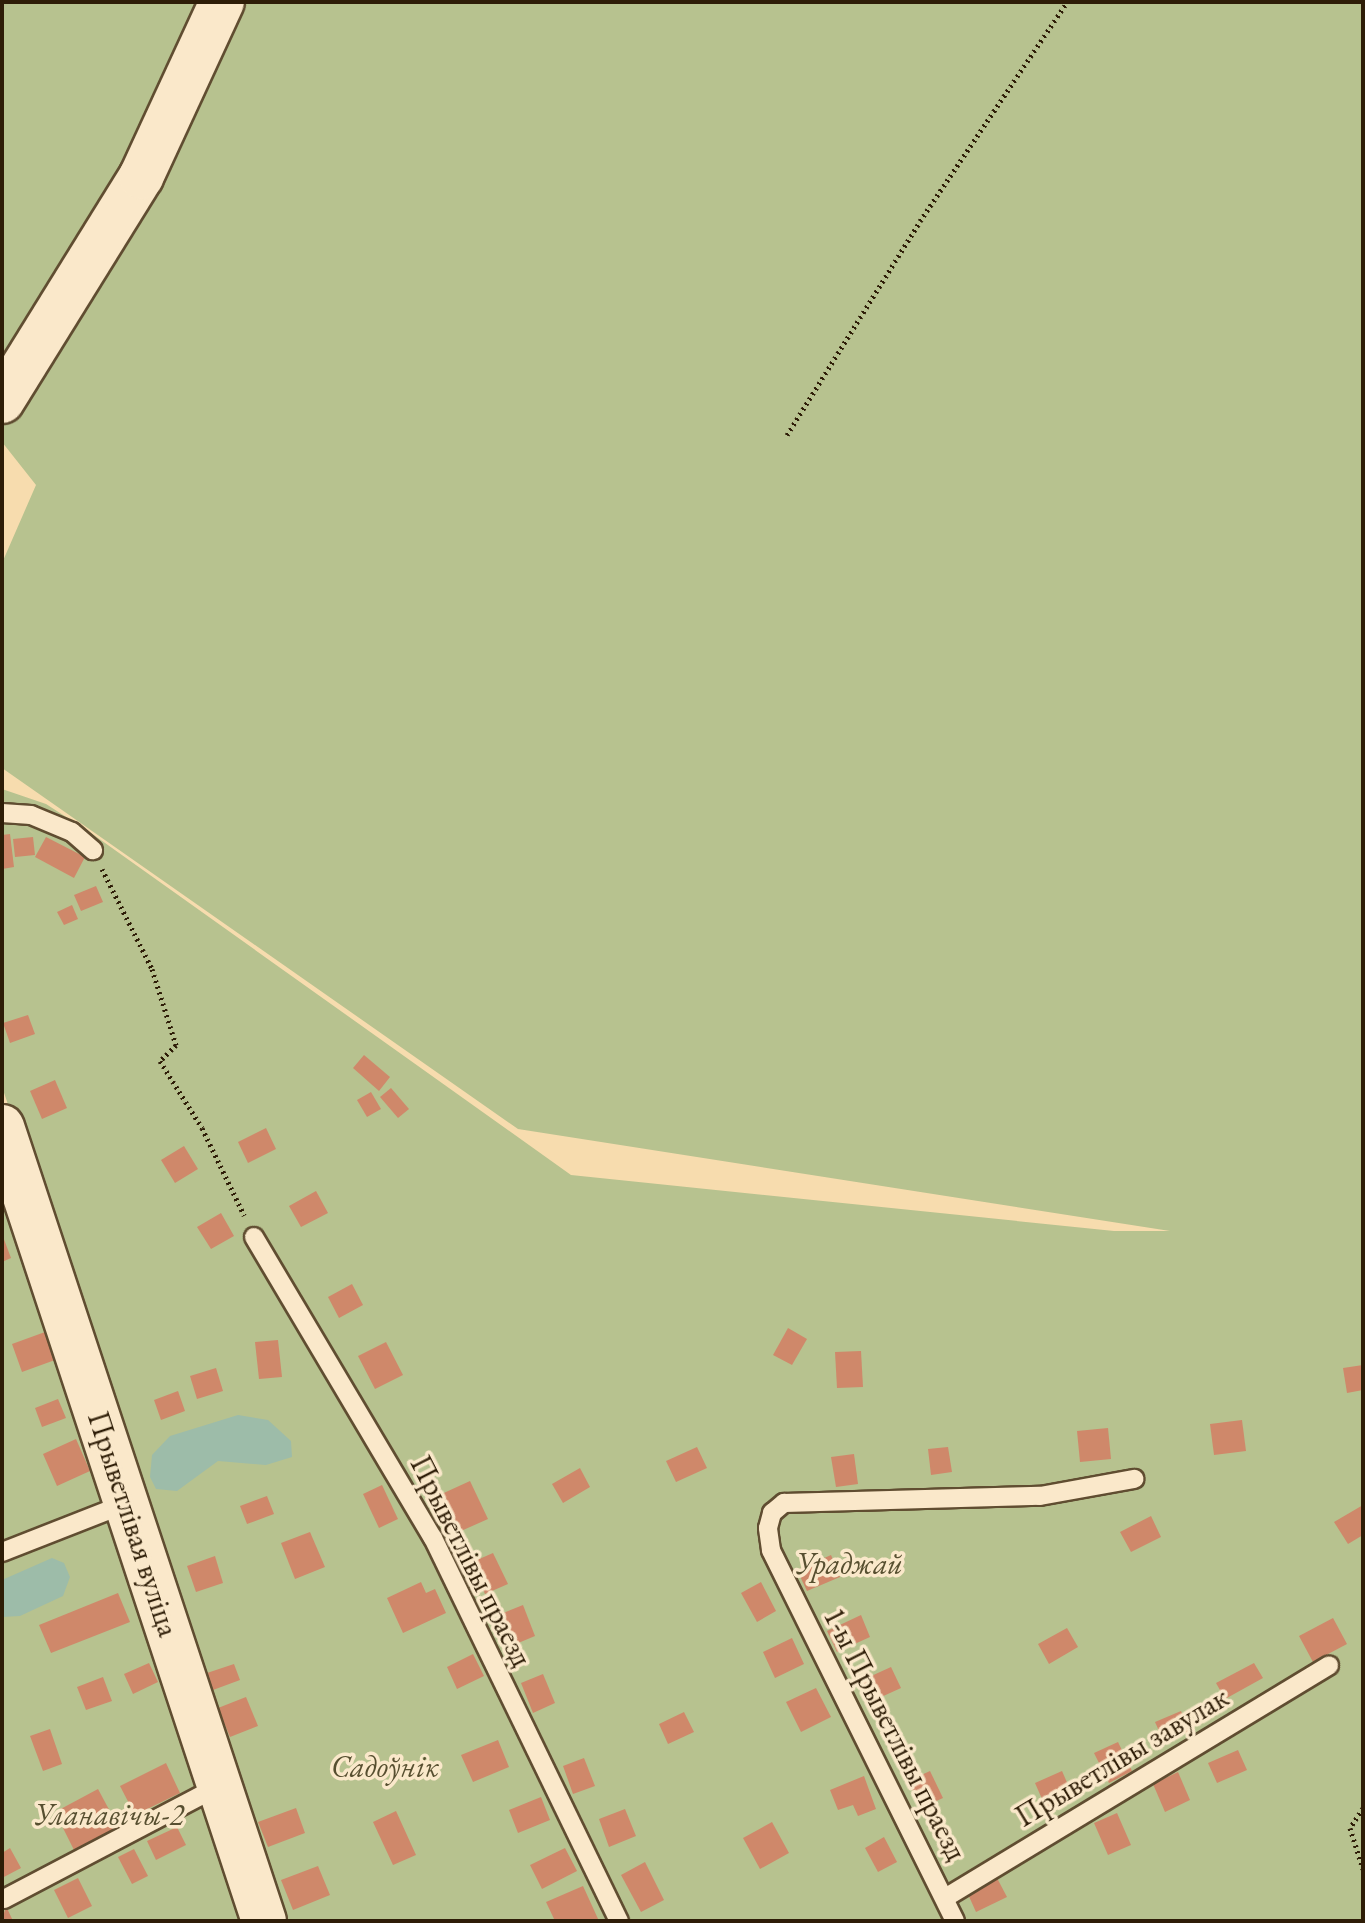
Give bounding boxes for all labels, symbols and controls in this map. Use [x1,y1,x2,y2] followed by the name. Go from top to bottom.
[80,1407,186,1641] street label: Прыветлівая вуліца
[402,1450,540,1672] street label: Прыветлівы праезд
[795,1546,903,1582] park label: Ураджай
[816,1602,974,1866] street label: 1-ы Прыветлівы праезд
[1009,1679,1235,1835] street label: Прыветлівы завулак
[331,1749,439,1785] park label: Садоўнік
[34,1797,184,1833] park label: Уланавічы-2

